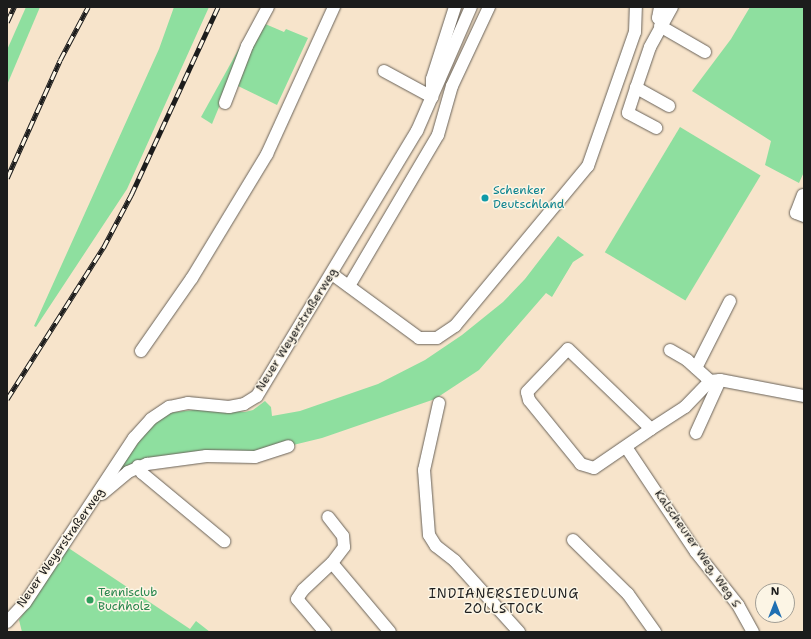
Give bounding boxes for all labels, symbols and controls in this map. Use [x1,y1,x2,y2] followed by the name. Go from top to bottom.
[493,184,564,212] place label: Schenker Deutschland
[480,193,490,203] marker: Schenker Deutschland
[253,266,341,394] street label: Neuer Weyerstraßerweg
[14,485,108,611] street label: Neuer Weyerstraßerweg
[651,487,743,611] street label: Kalscheurer Weg, Weg S
[755,583,795,623] north arrow
[771,584,779,599] text: N
[98,586,157,614] place label: Tennisclub Buchholz
[429,587,579,618] district label: INDIANERSIEDLUNG ZOLLSTOCK
[85,595,95,605] marker: Tennisclub Buchholz

